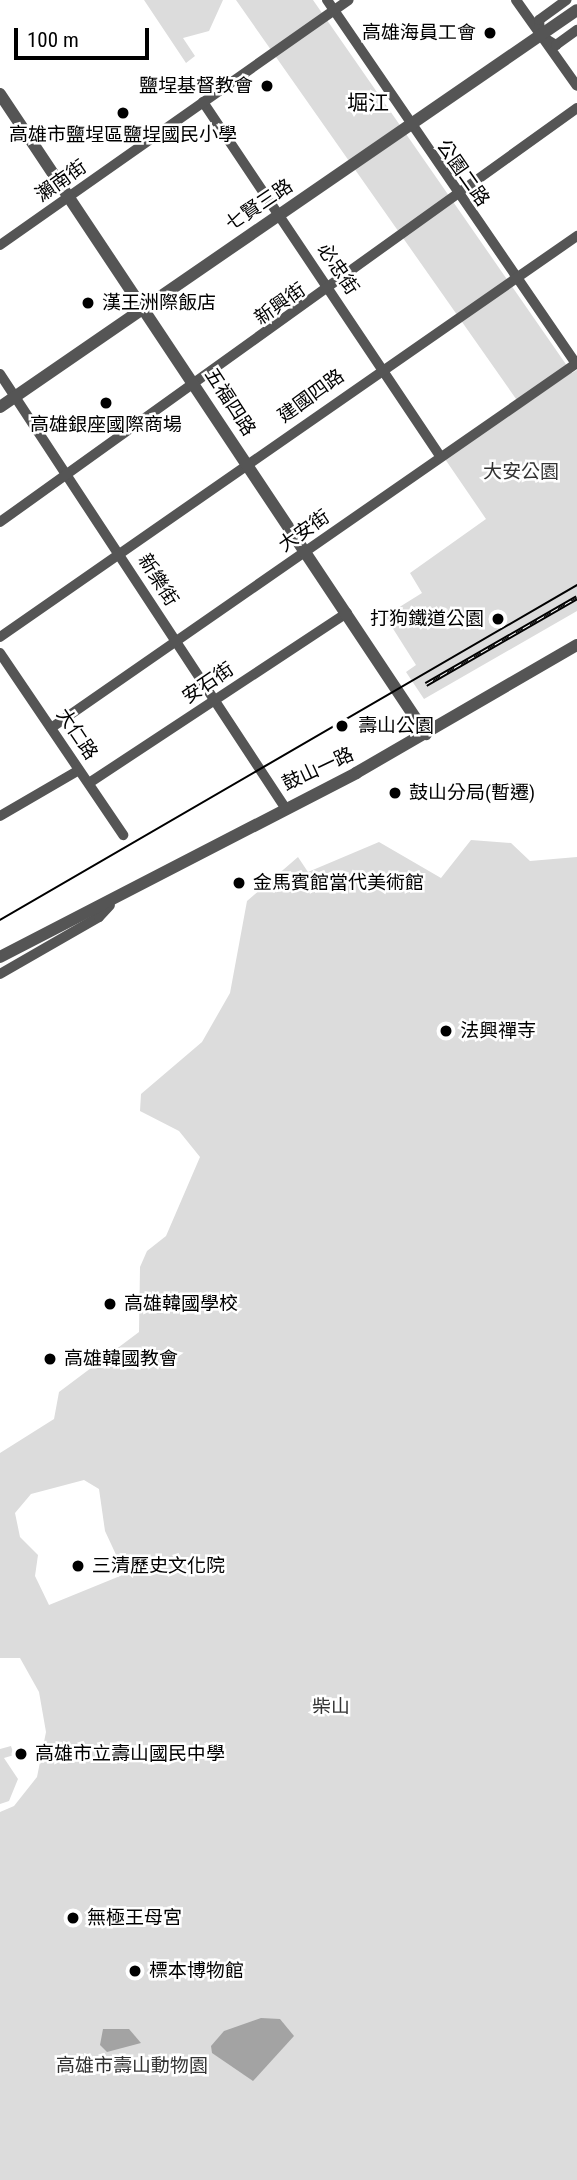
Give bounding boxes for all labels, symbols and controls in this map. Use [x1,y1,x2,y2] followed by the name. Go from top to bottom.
[18,14,152,58] scale bar
[362,22,476,44] place label: 高雄海員工會
[482,25,498,41] marker: 高雄海員工會
[27,28,79,52] text: 100 m
[139,75,253,97] place label: 鹽埕基督教會
[259,78,275,94] marker: 鹽埕基督教會
[347,90,389,116] district label: 堀江
[115,105,131,121] marker: 高雄市鹽埕區鹽埕國民小學
[9,124,237,146] place label: 高雄市鹽埕區鹽埕國民小學
[432,135,494,211] street label: 公園二路
[31,155,91,207] street label: 瀨南街
[221,174,297,236] street label: 七賢三路
[313,239,363,299] street label: 必忠街
[250,278,310,330] street label: 新興街
[102,292,216,314] place label: 漢王洲際飯店
[80,295,96,311] marker: 漢王洲際飯店
[200,364,260,440] street label: 五福四路
[274,364,348,428] street label: 建國四路
[98,395,114,411] marker: 高雄銀座國際商場
[30,414,182,436] place label: 高雄銀座國際商場
[483,461,559,483] park label: 大安公園
[274,505,334,557] street label: 大安街
[133,550,183,610] street label: 新樂街
[370,608,484,630] place label: 打狗鐵道公園
[490,611,506,627] marker: 打狗鐵道公園
[178,658,238,708] street label: 安石街
[52,704,102,764] street label: 大仁路
[358,715,434,737] place label: 壽山公園
[332,716,352,736] marker: 壽山公園
[279,743,357,795] street label: 鼓山一路
[409,782,535,804] place label: 鼓山分局(暫遷)
[387,785,403,801] marker: 鼓山分局(暫遷)
[253,872,424,894] place label: 金馬賓館當代美術館
[231,875,247,891] marker: 金馬賓館當代美術館
[460,1020,536,1042] place label: 法興禪寺
[438,1023,454,1039] marker: 法興禪寺
[124,1293,238,1315] place label: 高雄韓國學校
[102,1296,118,1312] marker: 高雄韓國學校
[64,1348,178,1370] place label: 高雄韓國教會
[42,1351,58,1367] marker: 高雄韓國教會
[92,1555,225,1577] place label: 三清歷史文化院
[70,1558,86,1574] marker: 三清歷史文化院
[312,1696,350,1718] park label: 柴山
[35,1743,225,1765] place label: 高雄市立壽山國民中學
[13,1746,29,1762] marker: 高雄市立壽山國民中學
[87,1907,182,1929] place label: 無極王母宮
[65,1910,81,1926] marker: 無極王母宮
[149,1960,244,1982] place label: 標本博物館
[127,1963,143,1979] marker: 標本博物館
[56,2055,208,2077] park label: 高雄市壽山動物園

